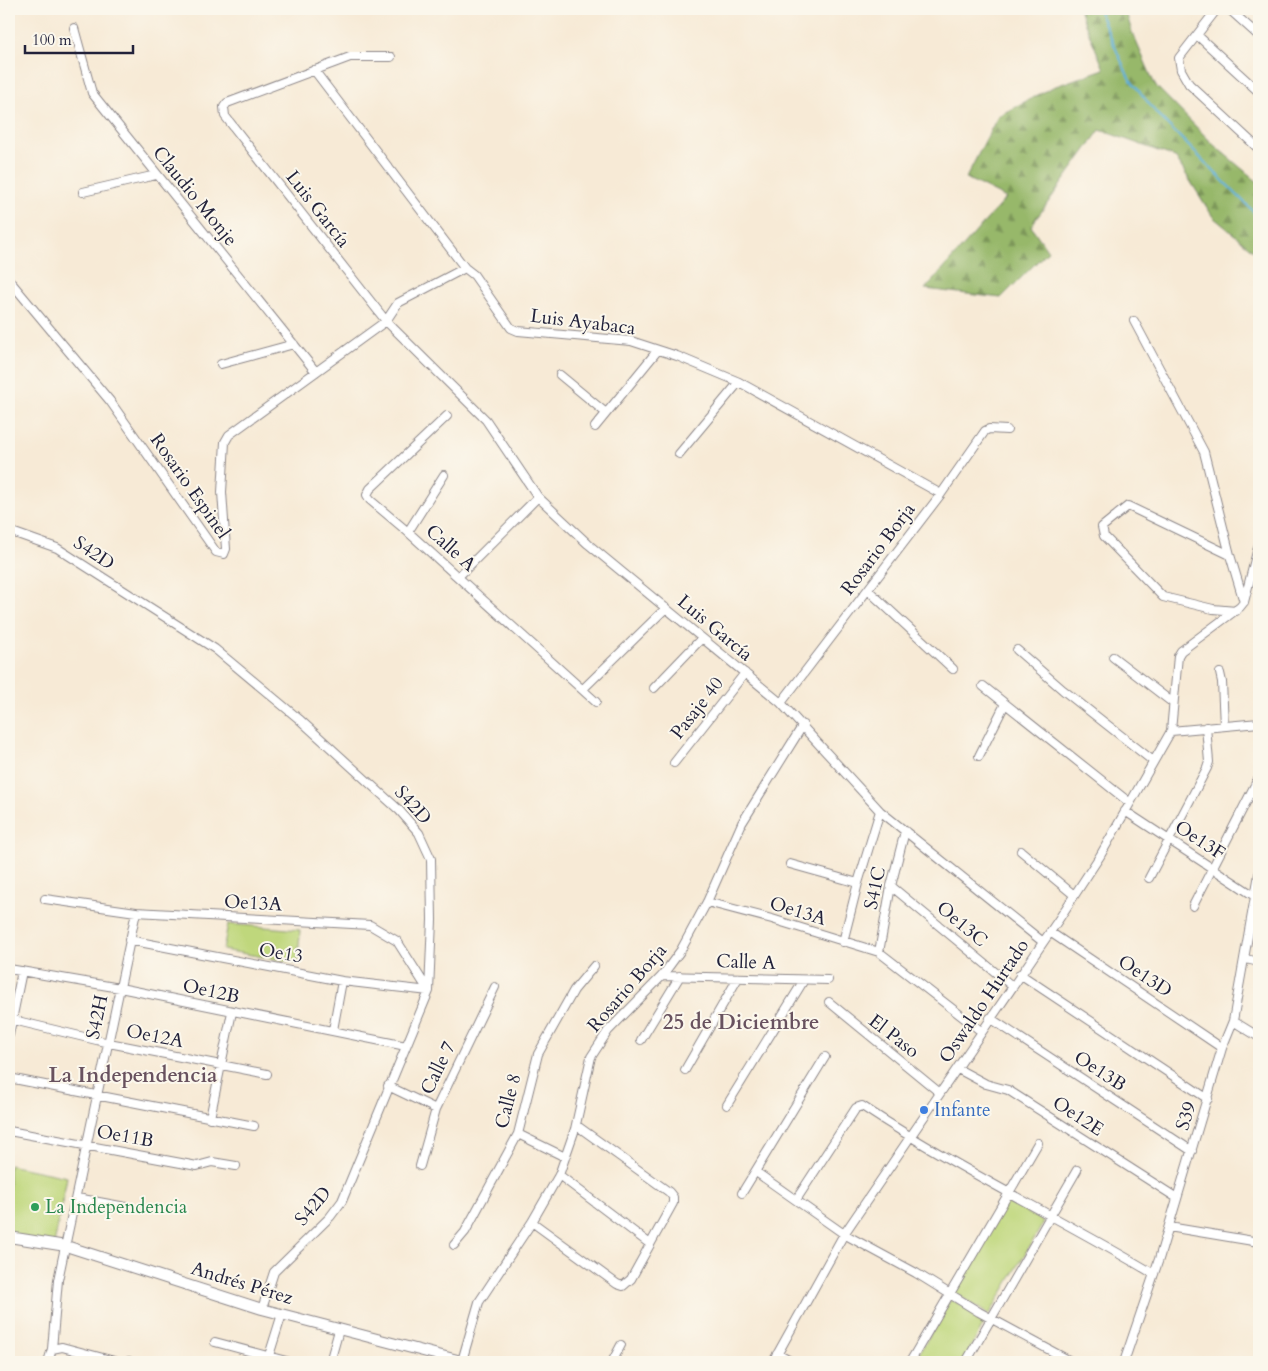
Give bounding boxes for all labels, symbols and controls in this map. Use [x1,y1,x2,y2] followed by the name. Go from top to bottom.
[25,22,132,54] scale bar
[32,30,72,50] text: 100 m
[147,140,243,252] street label: Claudio Monje
[280,165,356,253] street label: Luis García
[529,303,637,341] street label: Luis Ayabaca
[144,428,236,544] street label: Rosario Espinel
[835,498,921,600] street label: Rosario Borja
[420,518,482,578] street label: Calle A
[68,530,120,576] street label: S42D
[672,589,758,667] street label: Luis García
[664,671,730,745] street label: Pasaje 40
[388,780,438,830] street label: S42D
[1170,814,1230,866] street label: Oe13F
[858,864,892,912] street label: S41C
[223,888,283,918] street label: Oe13A
[766,890,830,932] street label: Oe13A
[931,895,993,953] street label: Oe13C
[933,934,1035,1068] street label: Oswaldo Hurtado
[257,936,305,970] street label: Oe13
[581,938,673,1038] street label: Rosario Borja
[716,948,777,976] street label: Calle A
[1113,948,1177,1004] street label: Oe13D
[180,972,242,1010] street label: Oe12B
[80,992,114,1042] street label: S42H
[663,1008,819,1037] district label: 25 de Diciembre
[863,1008,925,1064] street label: El Paso
[124,1018,186,1054] street label: Oe12A
[414,1037,462,1099] street label: Calle 7
[1069,1044,1131,1098] street label: Oe13B
[48,1061,218,1090] district label: La Independencia
[489,1071,527,1131] street label: Calle 8
[1047,1090,1109,1142] street label: Oe12E
[934,1097,991,1123] place label: Infante
[1169,1098,1203,1134] street label: S39
[918,1104,930,1116] marker: Infante
[94,1118,156,1154] street label: Oe11B
[289,1181,337,1231] street label: S42D
[45,1194,187,1220] place label: La Independencia
[29,1201,41,1213] marker: La Independencia
[188,1255,297,1311] street label: Andrés Pérez

